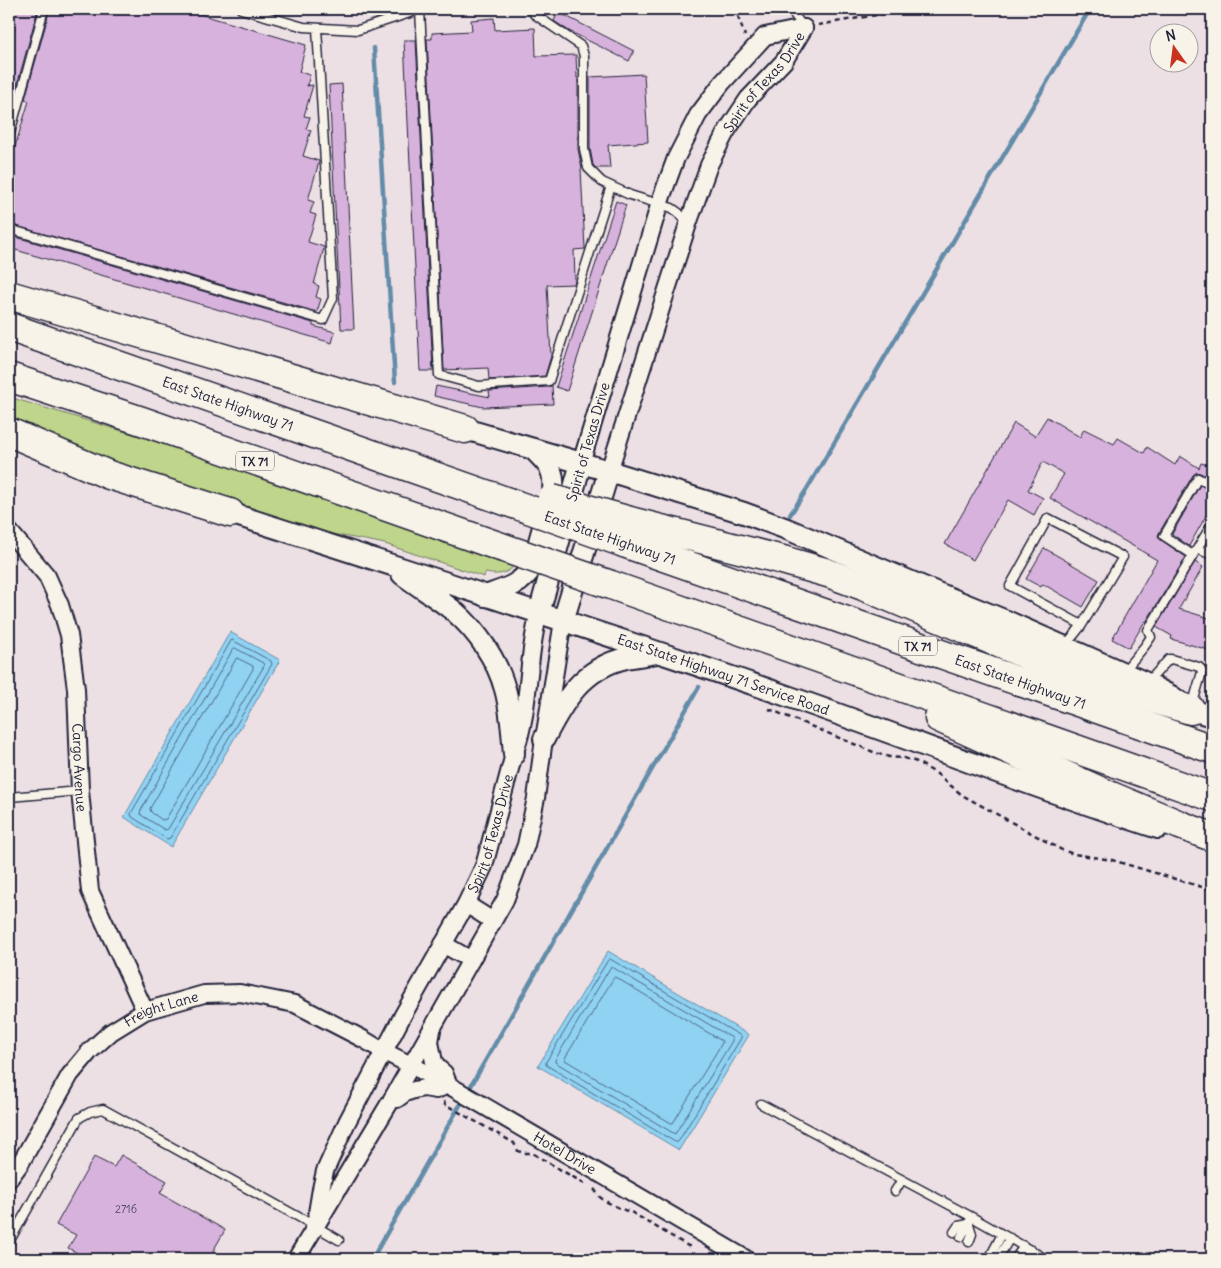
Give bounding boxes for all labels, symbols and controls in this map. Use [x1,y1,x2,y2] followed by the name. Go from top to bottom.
[1148,22,1198,72] north arrow
[1164,25,1178,45] text: N
[719,29,809,136] street label: Spirit of Texas Drive
[160,372,296,435] street label: East State Highway 71
[562,380,614,504] street label: Spirit of Texas Drive
[236,452,274,471] road number: TX 71
[542,507,678,569] street label: East State Highway 71
[615,630,832,719] street label: East State Highway 71 Service Road
[899,636,937,656] road number: TX 71
[952,651,1088,713] street label: East State Highway 71
[68,723,91,813] street label: Cargo Avenue
[464,772,517,896] street label: Spirit of Texas Drive
[120,987,200,1031] street label: Freight Lane
[530,1128,599,1178] street label: Hotel Drive
[115,1202,137,1216] house number: 2716

